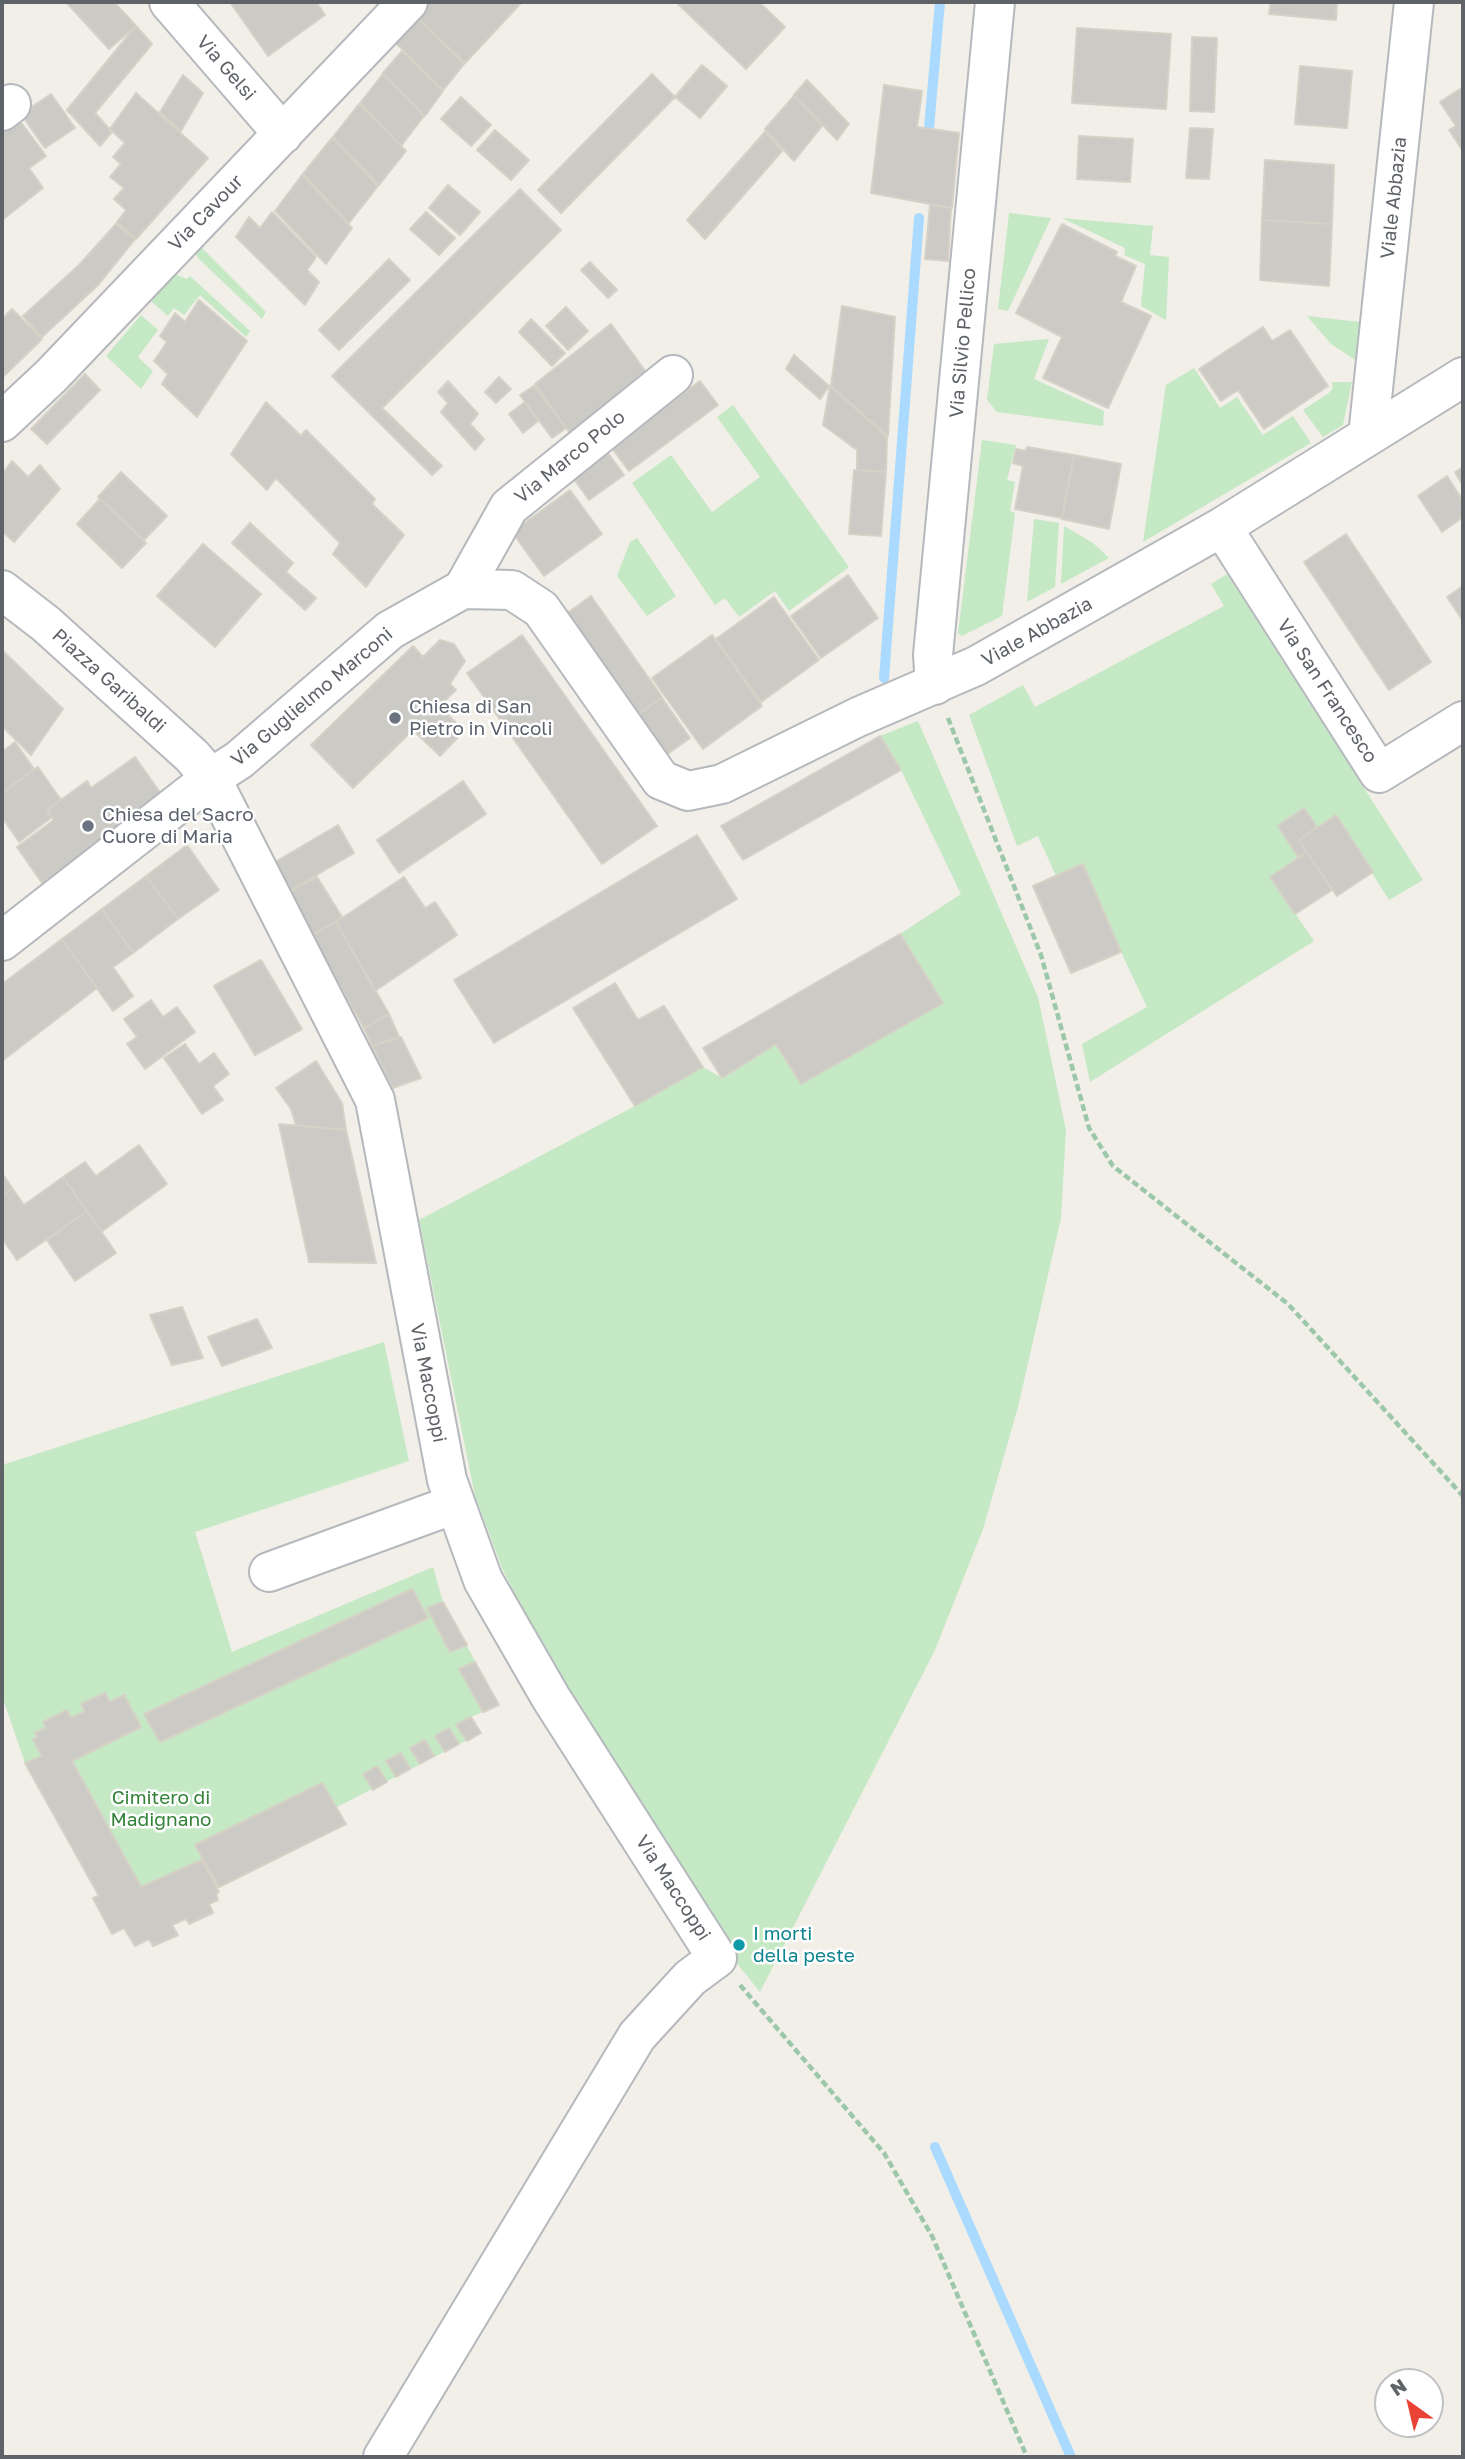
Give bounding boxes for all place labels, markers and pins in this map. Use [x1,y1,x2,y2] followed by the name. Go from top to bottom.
[409,696,552,740] place label: Chiesa di San Pietro in Vincoli
[387,710,403,726] marker: Chiesa di San Pietro in Vincoli
[102,804,254,848] place label: Chiesa del Sacro Cuore di Maria
[80,818,96,834] marker: Chiesa del Sacro Cuore di Maria
[753,1923,855,1967] place label: I morti della peste
[731,1937,747,1953] marker: I morti della peste

